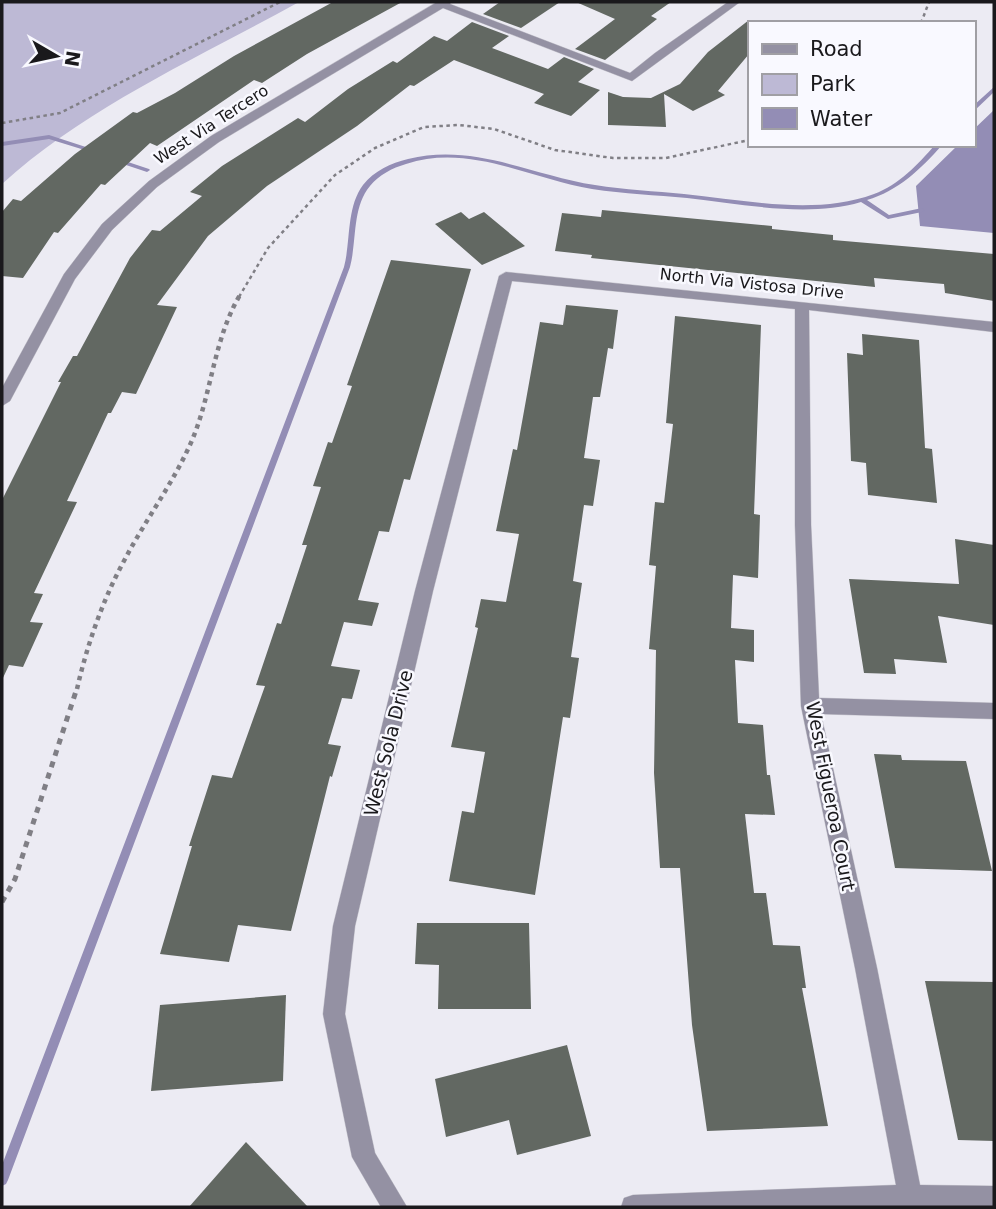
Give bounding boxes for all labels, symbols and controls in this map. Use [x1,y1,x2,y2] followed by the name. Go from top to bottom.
[21,21,91,91] north arrow
[748,21,975,147] legend
[810,37,863,61] text: Road
[61,49,85,68] text: N
[810,72,856,96] text: Park
[151,80,272,168] street label: West Via Tercero
[810,107,872,131] text: Water
[659,264,845,303] street label: North Via Vistosa Drive
[359,668,417,818] street label: West Sola Drive
[802,700,860,892] street label: West Figueroa Court

